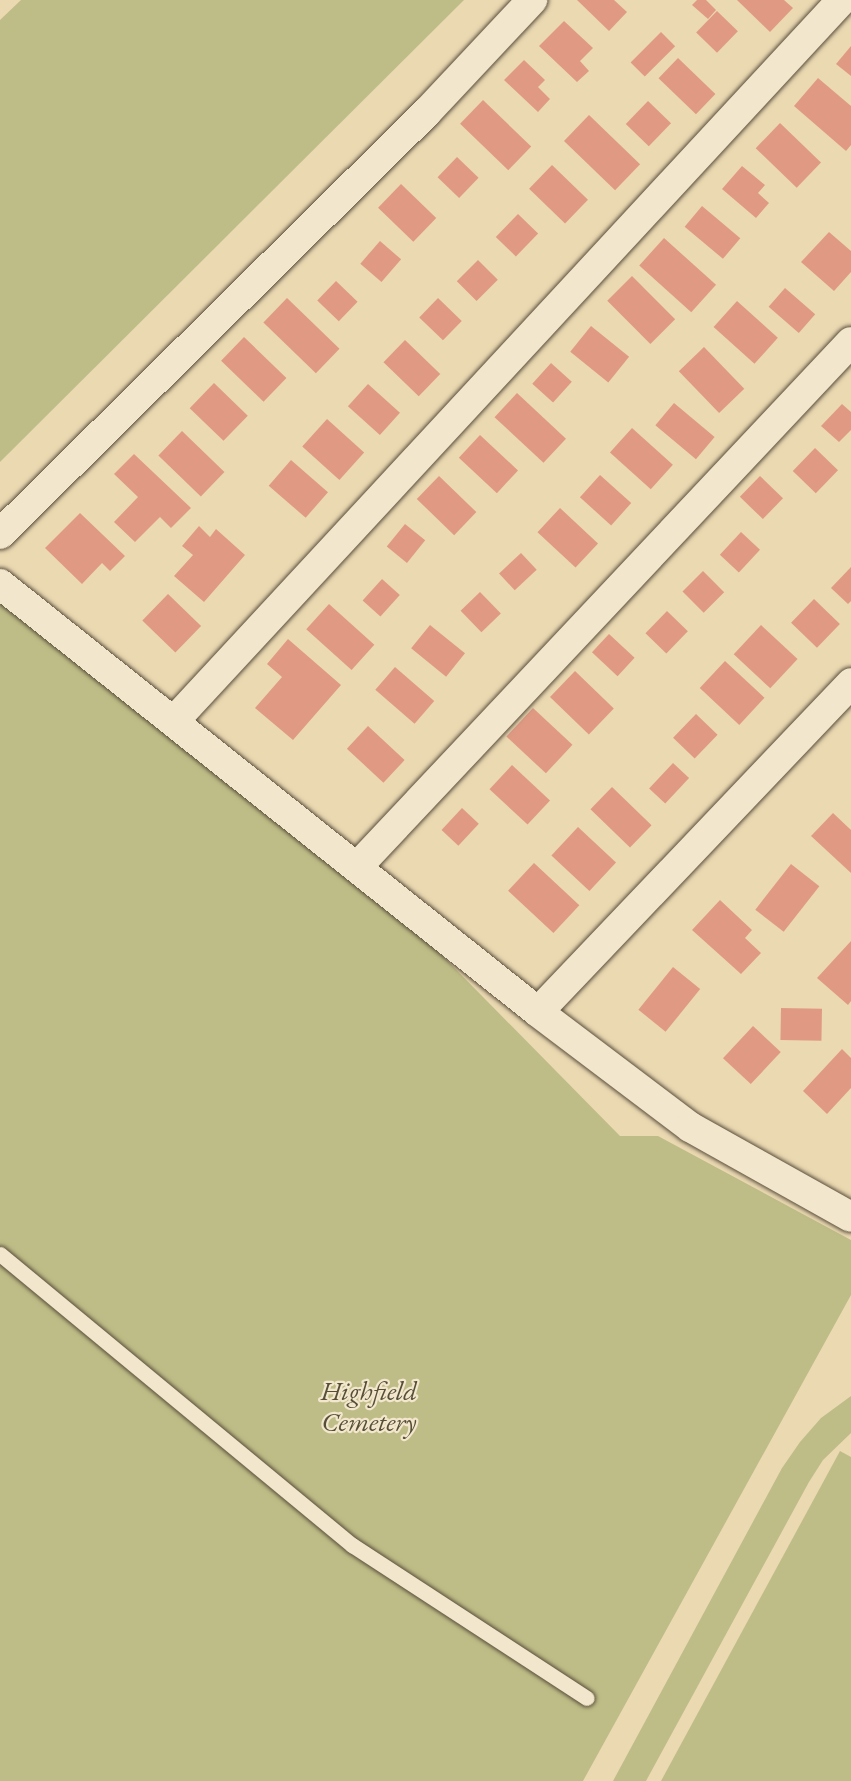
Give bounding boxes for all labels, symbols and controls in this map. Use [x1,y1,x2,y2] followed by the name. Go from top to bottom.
[321,1374,417,1437] park label: Highfield Cemetery

